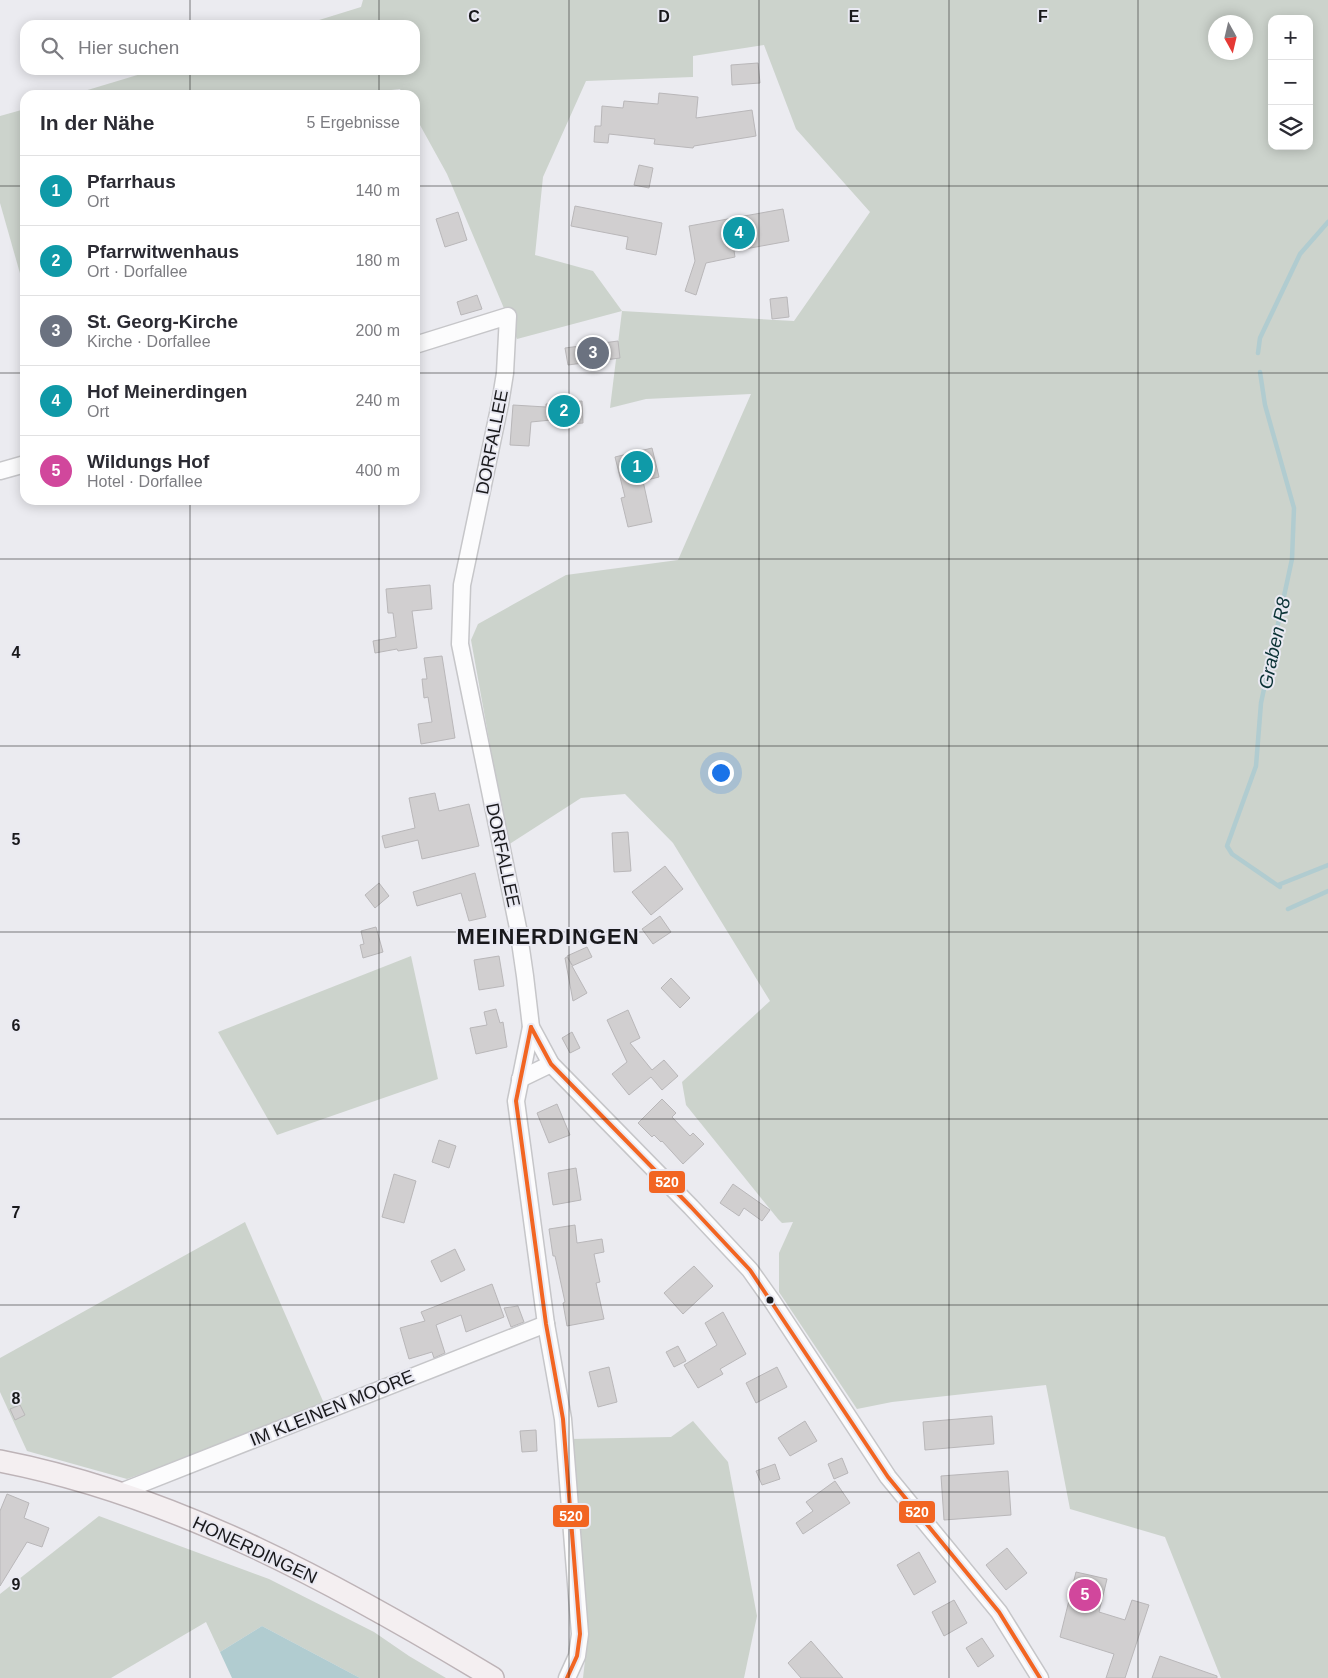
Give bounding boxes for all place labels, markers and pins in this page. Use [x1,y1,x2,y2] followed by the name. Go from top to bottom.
[723,214,755,252] pin: 4
[577,334,609,372] pin: 3
[548,392,580,430] pin: 2
[621,448,653,486] pin: 1
[765,1295,775,1305] unlabelled marker
[1069,1576,1101,1614] pin: 5

